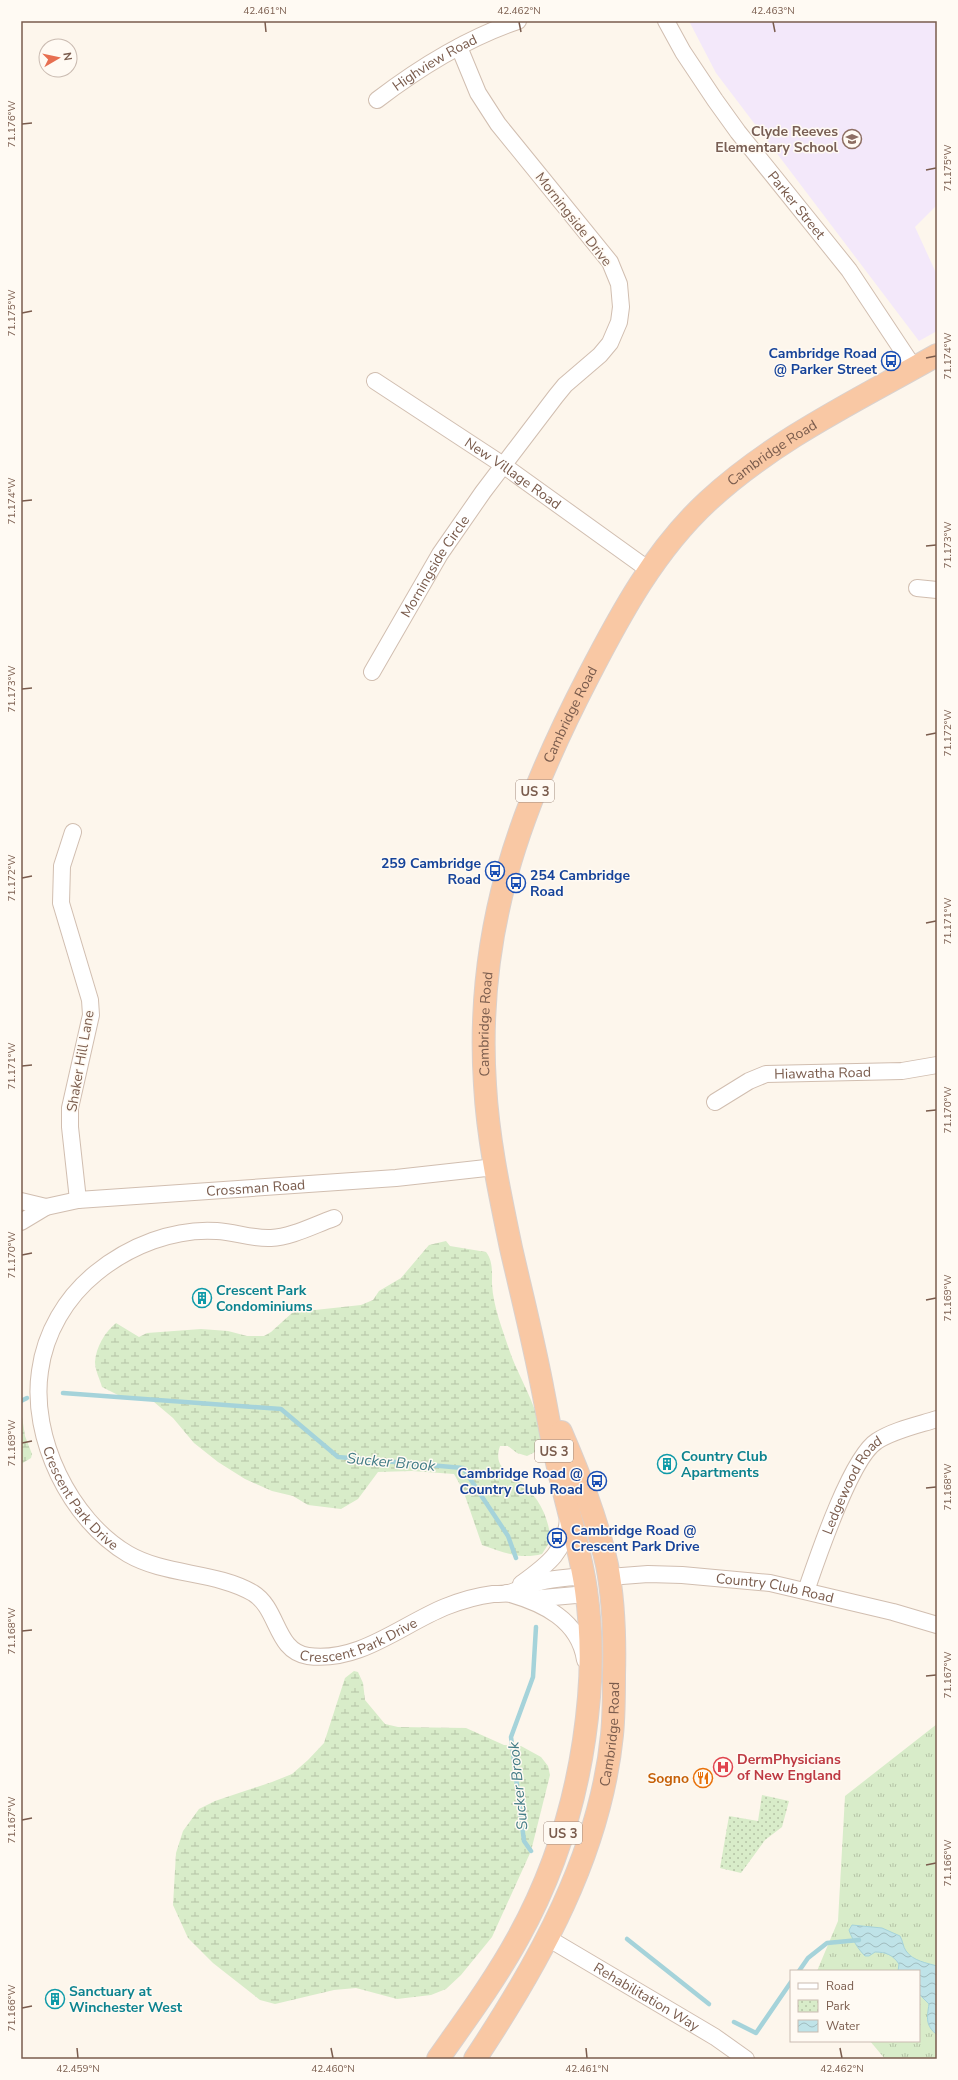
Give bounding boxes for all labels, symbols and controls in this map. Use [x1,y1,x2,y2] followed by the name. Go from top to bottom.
[243,4,287,18] text: 42.461°N
[497,4,541,18] text: 42.462°N
[751,4,795,18] text: 42.463°N
[389,30,480,96] street label: Highview Road
[38,38,78,78] north arrow
[59,51,75,62] text: N
[5,100,19,148] text: 71.176°W
[715,122,839,157] place label: Clyde Reeves Elementary School
[841,128,863,150] school or university icon: Clyde Reeves Elementary School
[941,144,955,192] text: 71.175°W
[763,167,829,243] street label: Parker Street
[531,168,616,270] street label: Morningside Drive
[5,289,19,337] text: 71.175°W
[941,332,955,380] text: 71.174°W
[769,344,878,379] place label: Cambridge Road @ Parker Street
[880,350,902,372] bus stop icon: Cambridge Road @ Parker Street
[723,415,821,491] street label: Cambridge Road
[461,433,565,514] street label: New Village Road
[5,477,19,525] text: 71.174°W
[396,512,474,621] street label: Morningside Circle
[941,521,955,569] text: 71.173°W
[539,663,602,766] street label: Cambridge Road
[5,665,19,713] text: 71.173°W
[941,709,955,757] text: 71.172°W
[516,780,554,802] road number: US 3
[5,854,19,902] text: 71.172°W
[381,854,481,889] place label: 259 Cambridge Road
[484,860,506,882] bus stop icon: 259 Cambridge Road
[530,866,630,901] place label: 254 Cambridge Road
[505,872,527,894] bus stop icon: 254 Cambridge Road
[941,897,955,945] text: 71.171°W
[475,971,498,1077] street label: Cambridge Road
[62,1009,99,1113] street label: Shaker Hill Lane
[5,1042,19,1090] text: 71.171°W
[774,1063,871,1084] street label: Hiawatha Road
[941,1086,955,1134] text: 71.170°W
[206,1175,306,1201] street label: Crossman Road
[5,1231,19,1279] text: 71.170°W
[941,1274,955,1322] text: 71.169°W
[216,1281,313,1316] place label: Crescent Park Condominiums
[191,1287,213,1309] building icon: Crescent Park Condominiums
[5,1419,19,1467] text: 71.169°W
[818,1431,886,1537] street label: Ledgewood Road
[535,1440,573,1462] road number: US 3
[38,1444,122,1555] street label: Crescent Park Drive
[681,1447,767,1482] place label: Country Club Apartments
[346,1448,437,1476] water label: Sucker Brook
[656,1453,678,1475] building icon: Country Club Apartments
[941,1463,955,1511] text: 71.168°W
[458,1464,583,1499] place label: Cambridge Road @ Country Club Road
[586,1470,608,1492] bus stop icon: Cambridge Road @ Country Club Road
[571,1521,700,1556] place label: Cambridge Road @ Crescent Park Drive
[546,1527,568,1549] bus stop icon: Cambridge Road @ Crescent Park Drive
[715,1569,836,1608] street label: Country Club Road
[5,1607,19,1655] text: 71.168°W
[298,1613,421,1667] street label: Crescent Park Drive
[941,1651,955,1699] text: 71.167°W
[595,1682,624,1788] street label: Cambridge Road
[503,1740,533,1831] water label: Sucker Brook
[737,1750,841,1785] place label: DermPhysicians of New England
[712,1756,734,1778] hospital icon: DermPhysicians of New England
[692,1767,714,1789] restaurant icon: Sogno
[647,1769,689,1788] place label: Sogno
[5,1796,19,1844] text: 71.167°W
[544,1822,582,1844] road number: US 3
[941,1839,955,1887] text: 71.166°W
[590,1958,704,2036] street label: Rehabilitation Way
[790,1970,920,2042] legend
[826,1978,854,1994] text: Road
[69,1982,183,2017] place label: Sanctuary at Winchester West
[5,1984,19,2032] text: 71.166°W
[44,1988,66,2010] building icon: Sanctuary at Winchester West
[826,1998,851,2014] text: Park
[826,2018,860,2034] text: Water
[56,2062,100,2076] text: 42.459°N
[311,2062,355,2076] text: 42.460°N
[565,2062,609,2076] text: 42.461°N
[820,2062,864,2076] text: 42.462°N

